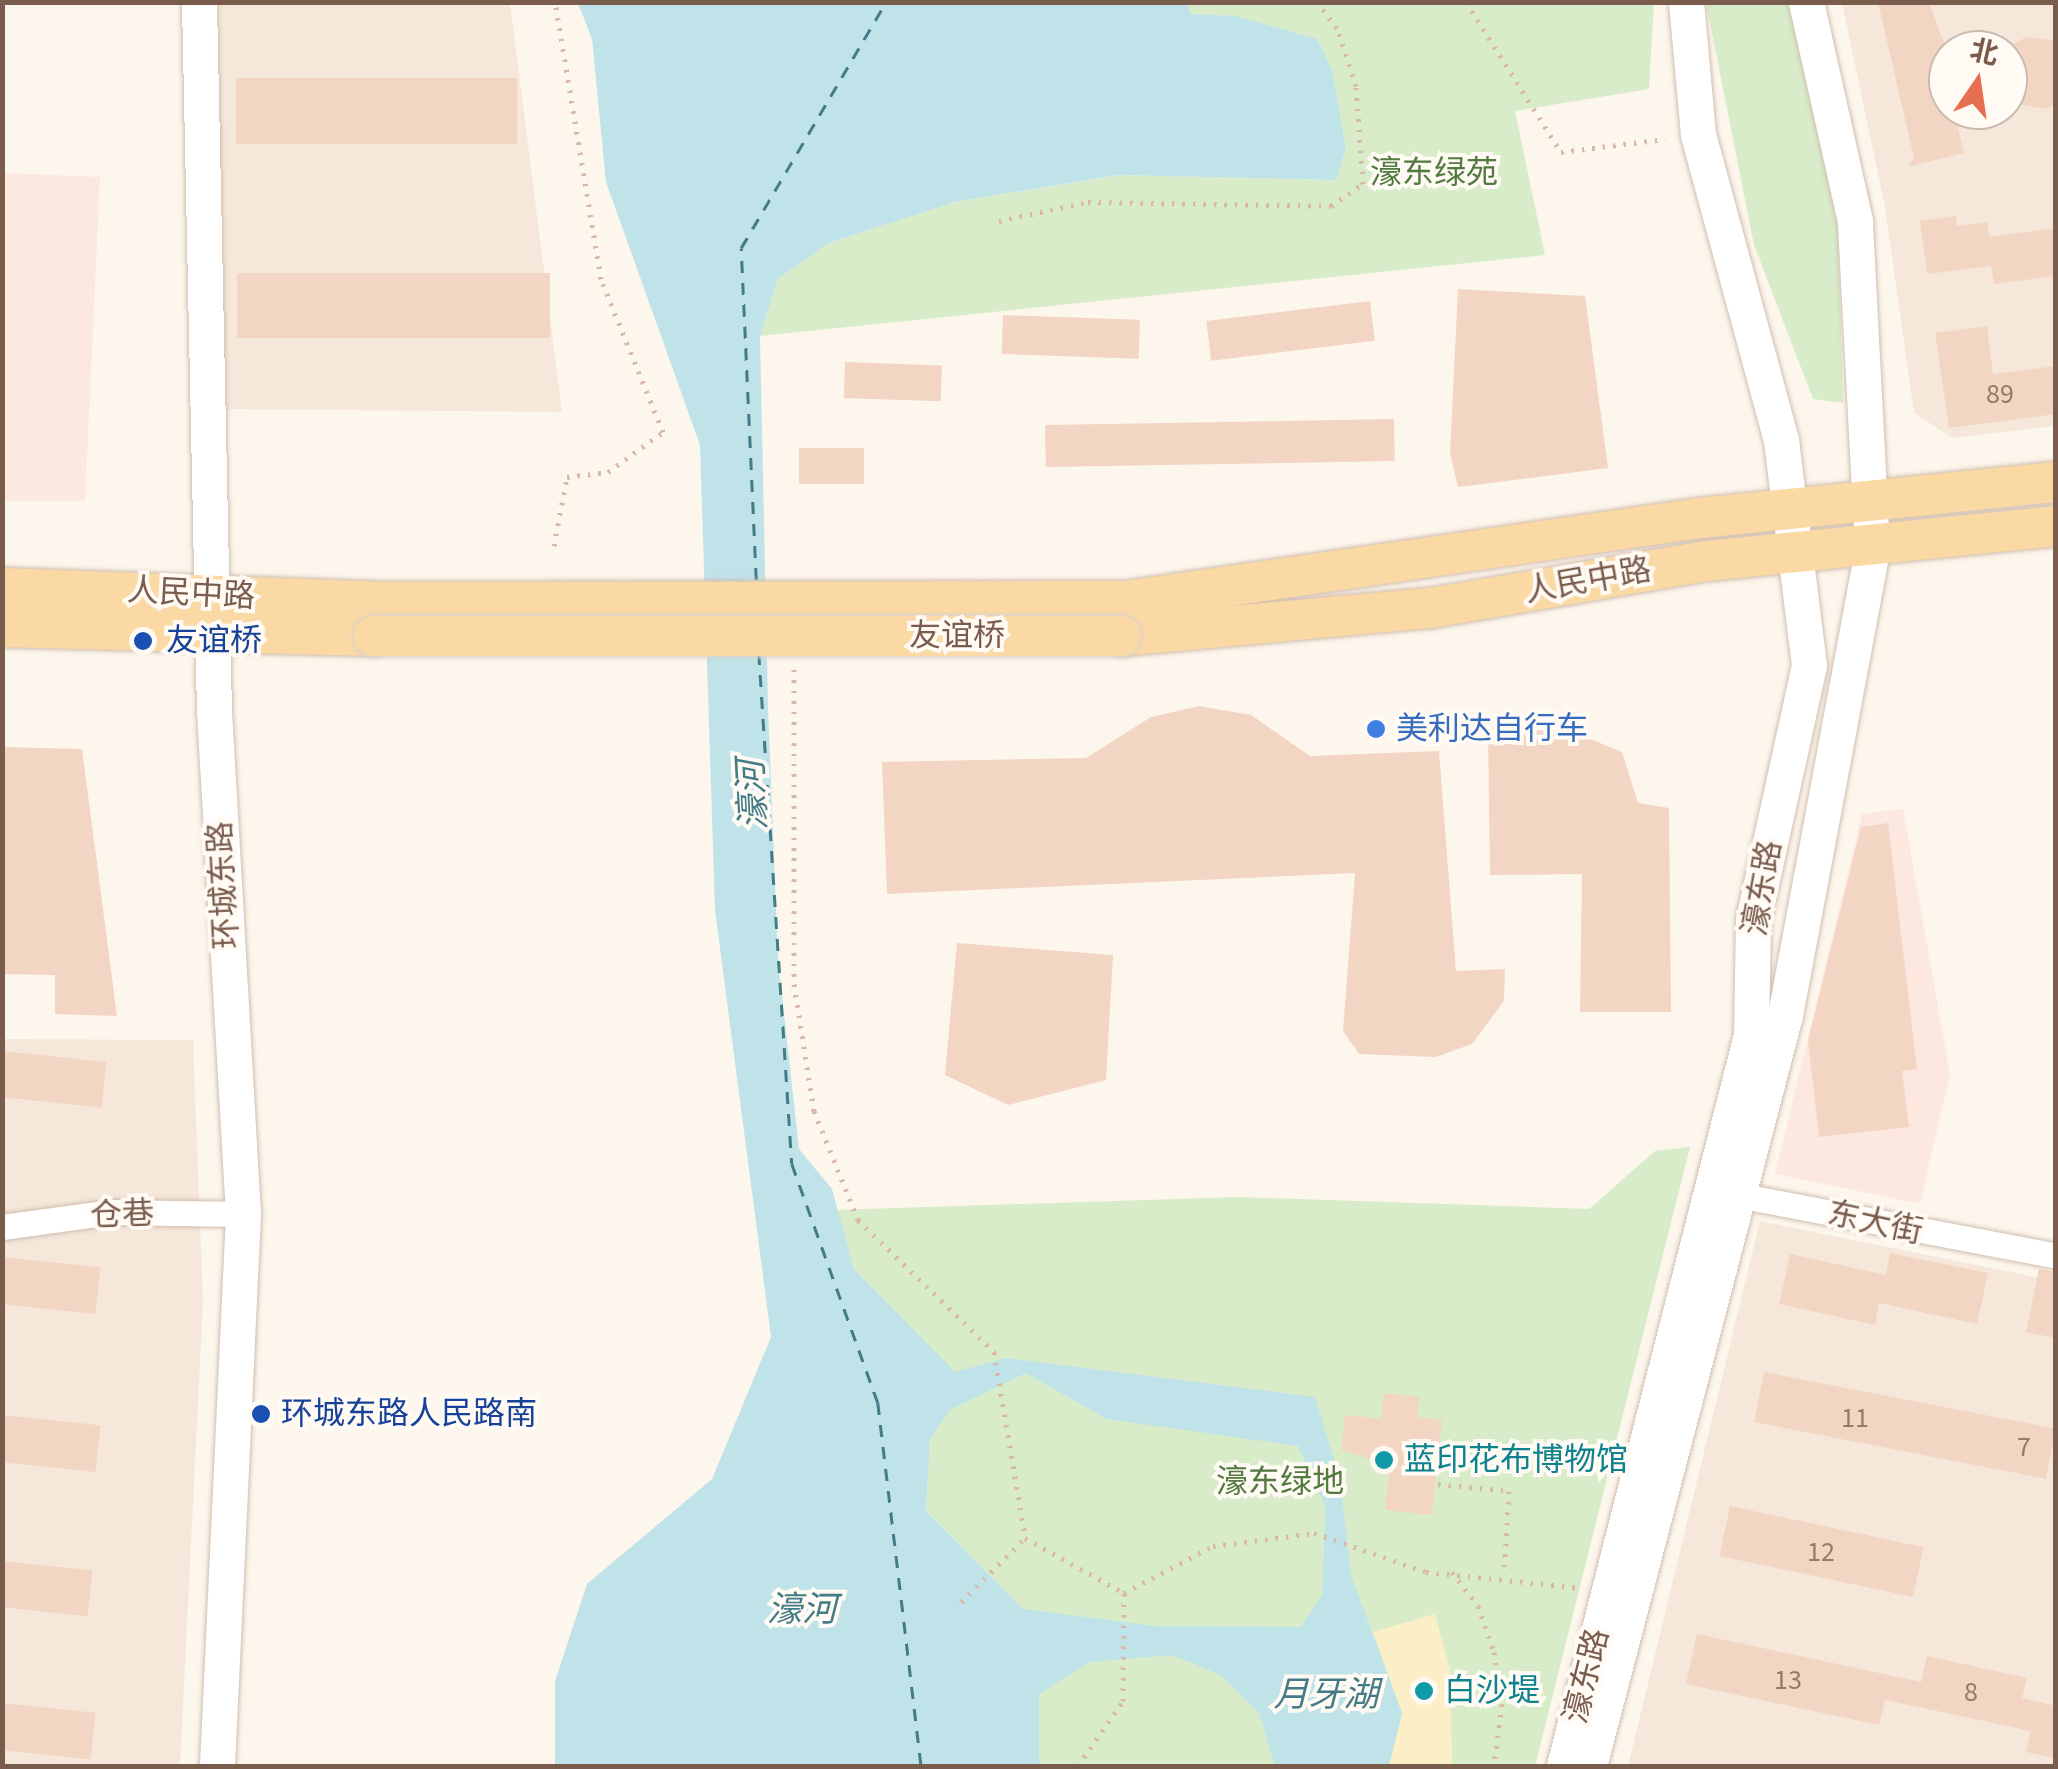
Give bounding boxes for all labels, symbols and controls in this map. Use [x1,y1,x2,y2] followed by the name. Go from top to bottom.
[1928,30,2028,130] north arrow
[1966,30,2002,75] text: 北
[1370,154,1498,192] park label: 濠东绿苑
[1986,377,2014,411] house number: 89
[1522,551,1654,611] street label: 人民中路
[126,571,256,617] street label: 人民中路
[909,617,1005,655] street label: 友谊桥
[166,622,262,660] place label: 友谊桥
[130,628,156,654] marker: 友谊桥
[1396,710,1588,748] place label: 美利达自行车
[1365,718,1387,740] marker: 美利达自行车
[730,759,776,831] water label: 濠河
[201,820,247,950] street label: 环城东路
[1736,837,1790,939] street label: 濠东路
[1824,1194,1926,1252] street label: 东大街
[89,1195,155,1235] street label: 仓巷
[281,1395,537,1433] place label: 环城东路人民路南
[1841,1401,1869,1435] house number: 11
[250,1403,272,1425] marker: 环城东路人民路南
[2017,1430,2031,1464] house number: 7
[1404,1441,1628,1479] place label: 蓝印花布博物馆
[1373,1449,1395,1471] marker: 蓝印花布博物馆
[1216,1463,1344,1501] park label: 濠东绿地
[1807,1535,1835,1569] house number: 12
[767,1589,837,1631] water label: 濠河
[1557,1625,1617,1727] street label: 濠东路
[1774,1663,1802,1697] house number: 13
[1444,1672,1540,1710] place label: 白沙堤
[1274,1674,1378,1716] water label: 月牙湖
[1964,1675,1978,1709] house number: 8
[1413,1680,1435,1702] marker: 白沙堤

